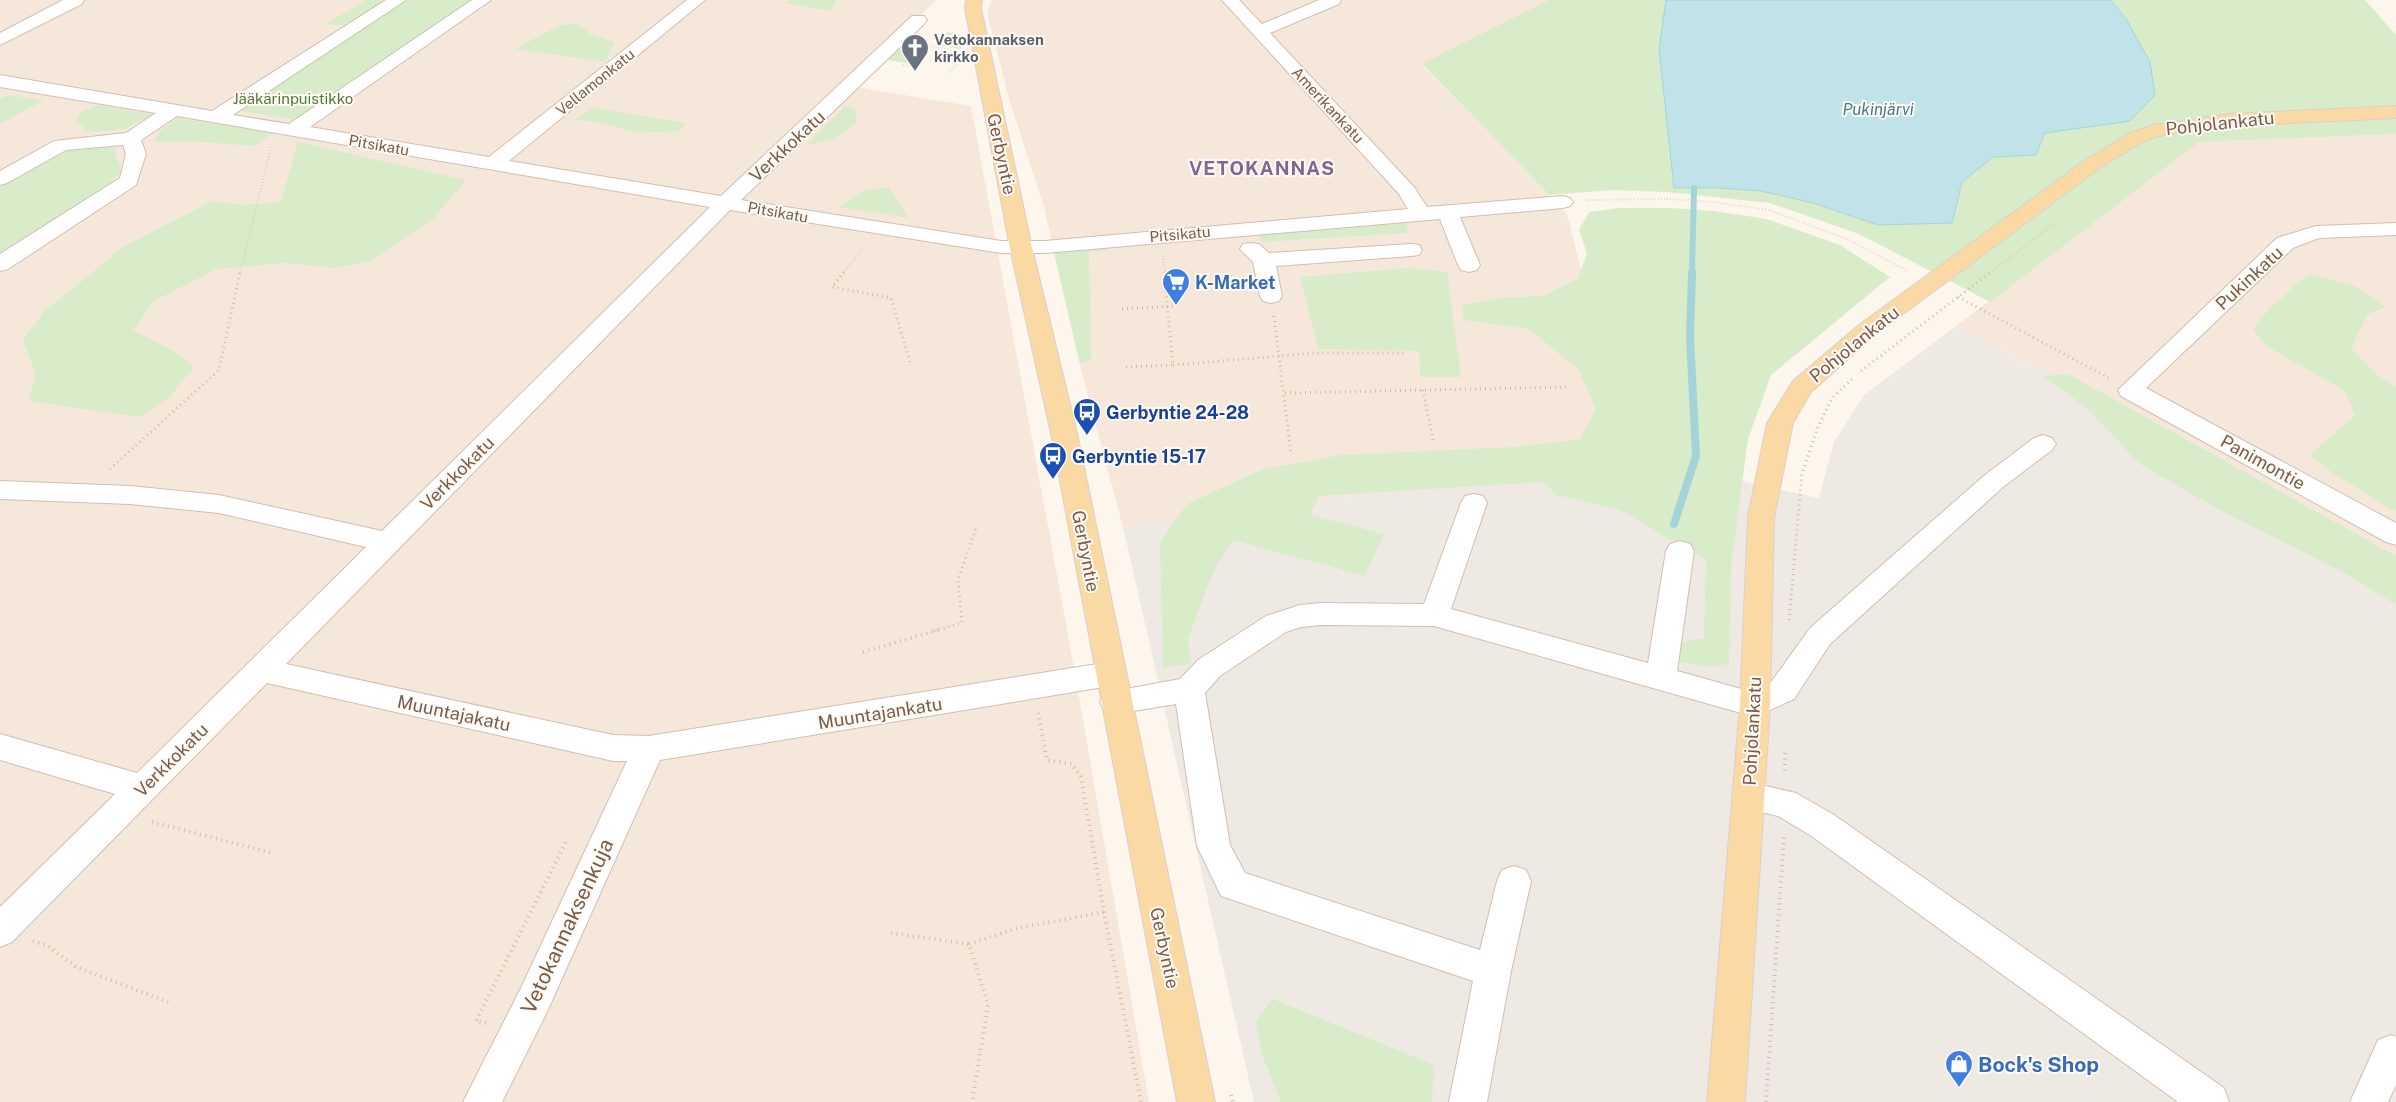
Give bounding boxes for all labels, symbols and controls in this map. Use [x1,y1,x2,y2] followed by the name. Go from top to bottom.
[934,31,1044,65] place label: Vetokannaksen kirkko
[900,33,930,72] church icon: Vetokannaksen kirkko
[552,45,638,119] street label: Vellamonkatu
[1288,63,1368,147] street label: Amerikankatu
[233,90,353,107] park label: Jääkärinpuistikko
[1842,100,1914,119] water label: Pukinjärvi
[745,106,829,186] street label: Verkkokatu
[2165,107,2275,139] street label: Pohjolankatu
[983,112,1021,196] street label: Gerbyntie
[347,131,411,159] street label: Pitsikatu
[1189,157,1335,179] district label: VETOKANNAS
[746,198,810,226] street label: Pitsikatu
[1149,223,1211,245] street label: Pitsikatu
[2211,242,2287,314] street label: Pukinkatu
[1161,267,1191,306] supermarket icon: K-Market
[1195,272,1275,293] place label: K-Market
[1805,301,1903,387] street label: Pohjolankatu
[1072,397,1102,436] bus stop icon: Gerbyntie 24-28
[1106,402,1249,423] place label: Gerbyntie 24-28
[2217,430,2309,494] street label: Panimontie
[416,432,498,514] street label: Verkkokatu
[1038,441,1068,480] bus stop icon: Gerbyntie 15-17
[1072,446,1206,467] place label: Gerbyntie 15-17
[1068,509,1104,593] street label: Gerbyntie
[1739,676,1765,786] street label: Pohjolankatu
[395,691,513,735] street label: Muuntajakatu
[816,693,944,733] street label: Muuntajankatu
[130,719,212,801] street label: Verkkokatu
[515,834,619,1018] street label: Vetokannaksenkuja
[1146,906,1184,990] street label: Gerbyntie
[1944,1049,1974,1088] shop icon: Bock's Shop
[1978,1052,2099,1077] place label: Bock's Shop

